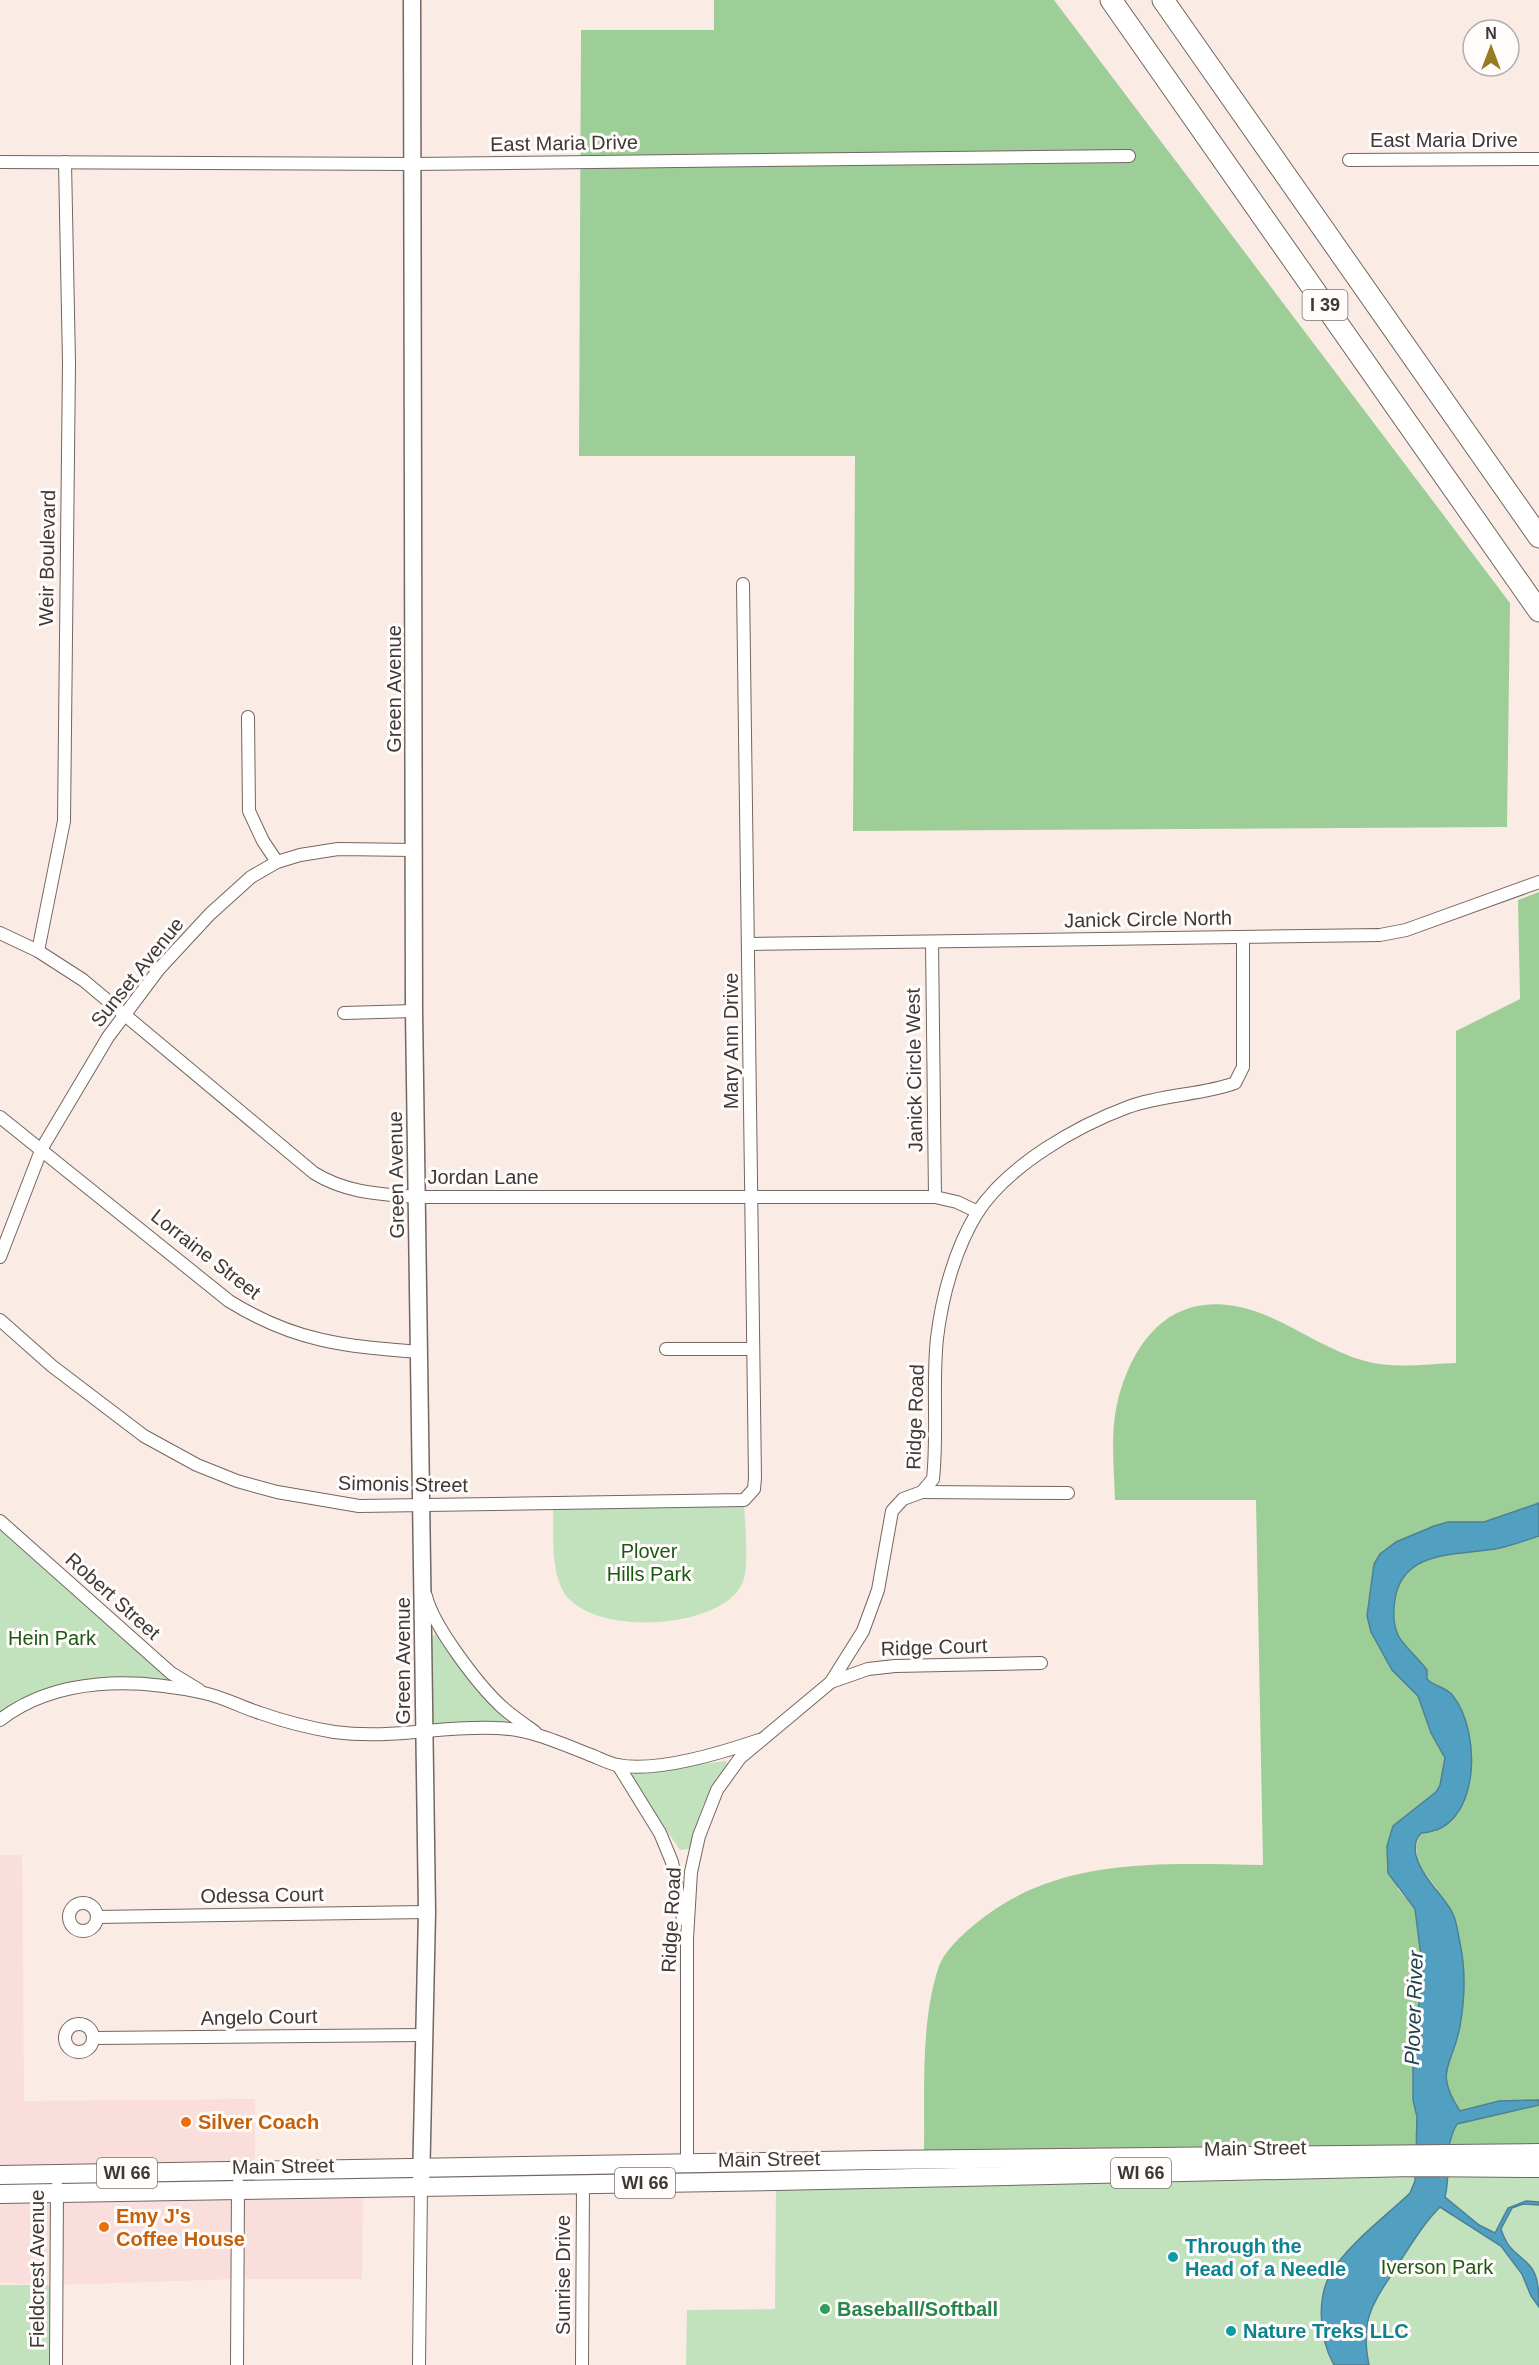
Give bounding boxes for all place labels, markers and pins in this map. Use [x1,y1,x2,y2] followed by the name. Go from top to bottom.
[198,2111,319,2133] place label: Silver Coach
[179,2115,193,2129] marker: Silver Coach
[116,2205,245,2250] place label: Emy J's Coffee House
[97,2220,111,2234] marker: Emy J's Coffee House
[1185,2235,1346,2280] place label: Through the Head of a Needle
[1166,2250,1180,2264] marker: Through the Head of a Needle
[837,2298,998,2320] place label: Baseball/Softball
[818,2302,832,2316] marker: Baseball/Softball
[1243,2320,1409,2342] place label: Nature Treks LLC
[1224,2324,1238,2338] marker: Nature Treks LLC

